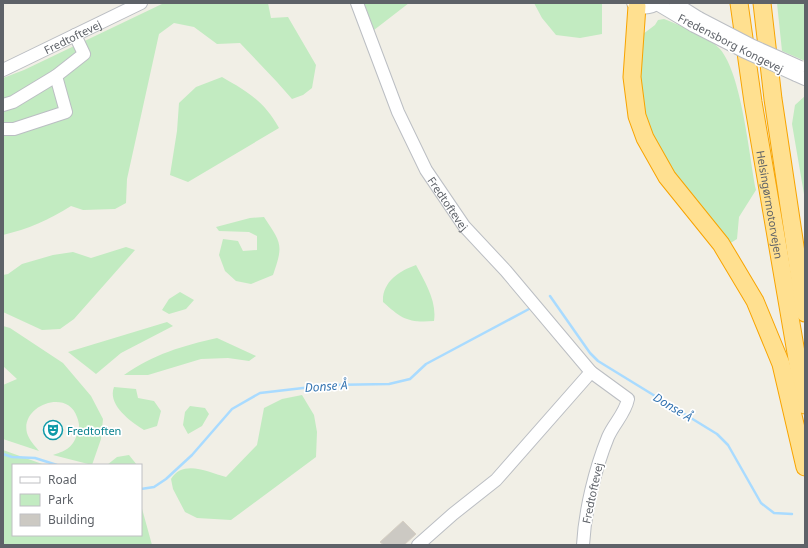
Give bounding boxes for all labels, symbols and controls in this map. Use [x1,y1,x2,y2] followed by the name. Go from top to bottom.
[676,10,786,76] street label: Fredensborg Kongevej
[41,16,103,57] street label: Fredtoftevej
[754,149,787,260] street label: Helsingørmotorvejen
[425,173,472,234] street label: Fredtoftevej
[304,376,348,396] water label: Donse Å
[650,389,696,425] water label: Donse Å
[42,419,64,441] theatre icon: Fredtoften
[67,423,121,438] place label: Fredtoften
[578,461,606,525] street label: Fredtoftevej
[12,464,142,536] legend
[48,471,77,488] text: Road
[48,491,74,508] text: Park
[48,511,95,528] text: Building

